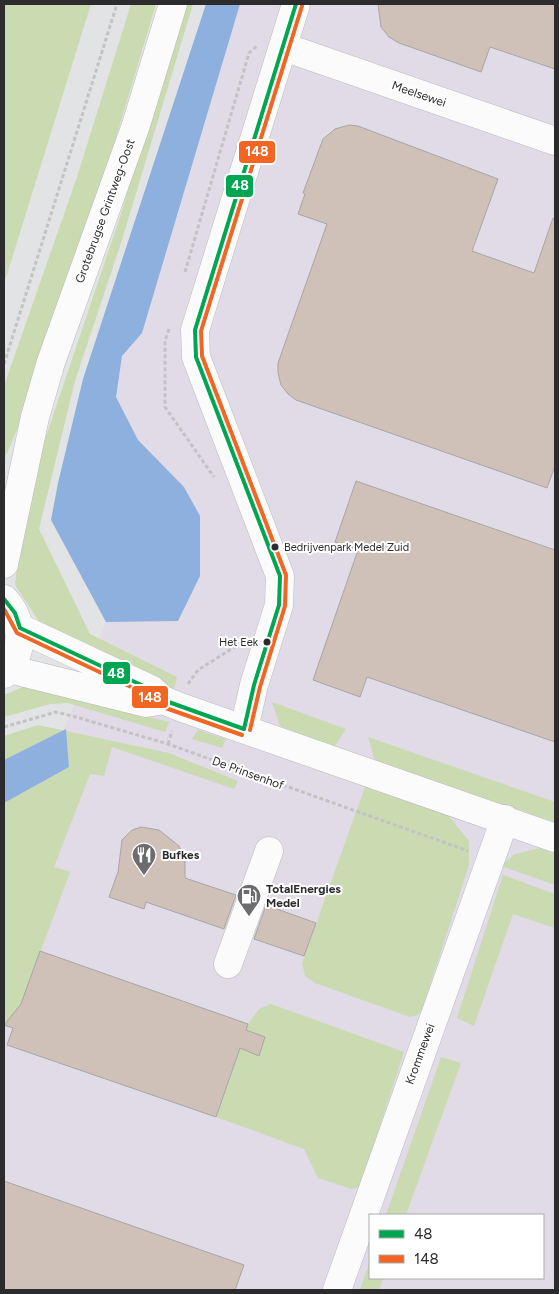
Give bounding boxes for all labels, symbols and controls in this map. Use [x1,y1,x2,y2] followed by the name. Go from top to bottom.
[390,78,448,110] street label: Meelsewei
[72,136,138,285] street label: Grotebrugse Grintweg-Oost
[238,140,276,164] line badge: 148
[245,143,269,160] text: 148
[225,174,254,198] line badge: 48
[231,177,249,194] text: 48
[284,541,409,554] place label: Bedrijvenpark Medel Zuid
[270,542,280,552] marker: Bedrijvenpark Medel Zuid
[219,636,259,649] place label: Het Eek
[262,637,272,647] marker: Het Eek
[102,661,131,685] line badge: 48
[107,665,125,682] text: 48
[131,685,169,709] line badge: 148
[138,689,162,706] text: 148
[210,754,286,793] street label: De Prinsenhof
[131,842,157,876] restaurant icon: Bufkes
[162,848,200,862] place label: Bufkes
[266,882,341,910] place label: TotalEnergies Medel
[236,883,262,917] fuel station icon: TotalEnergies Medel
[403,1022,437,1086] street label: Krommewei
[369,1214,544,1279] legend
[414,1225,433,1243] text: 48
[414,1250,439,1268] text: 148

